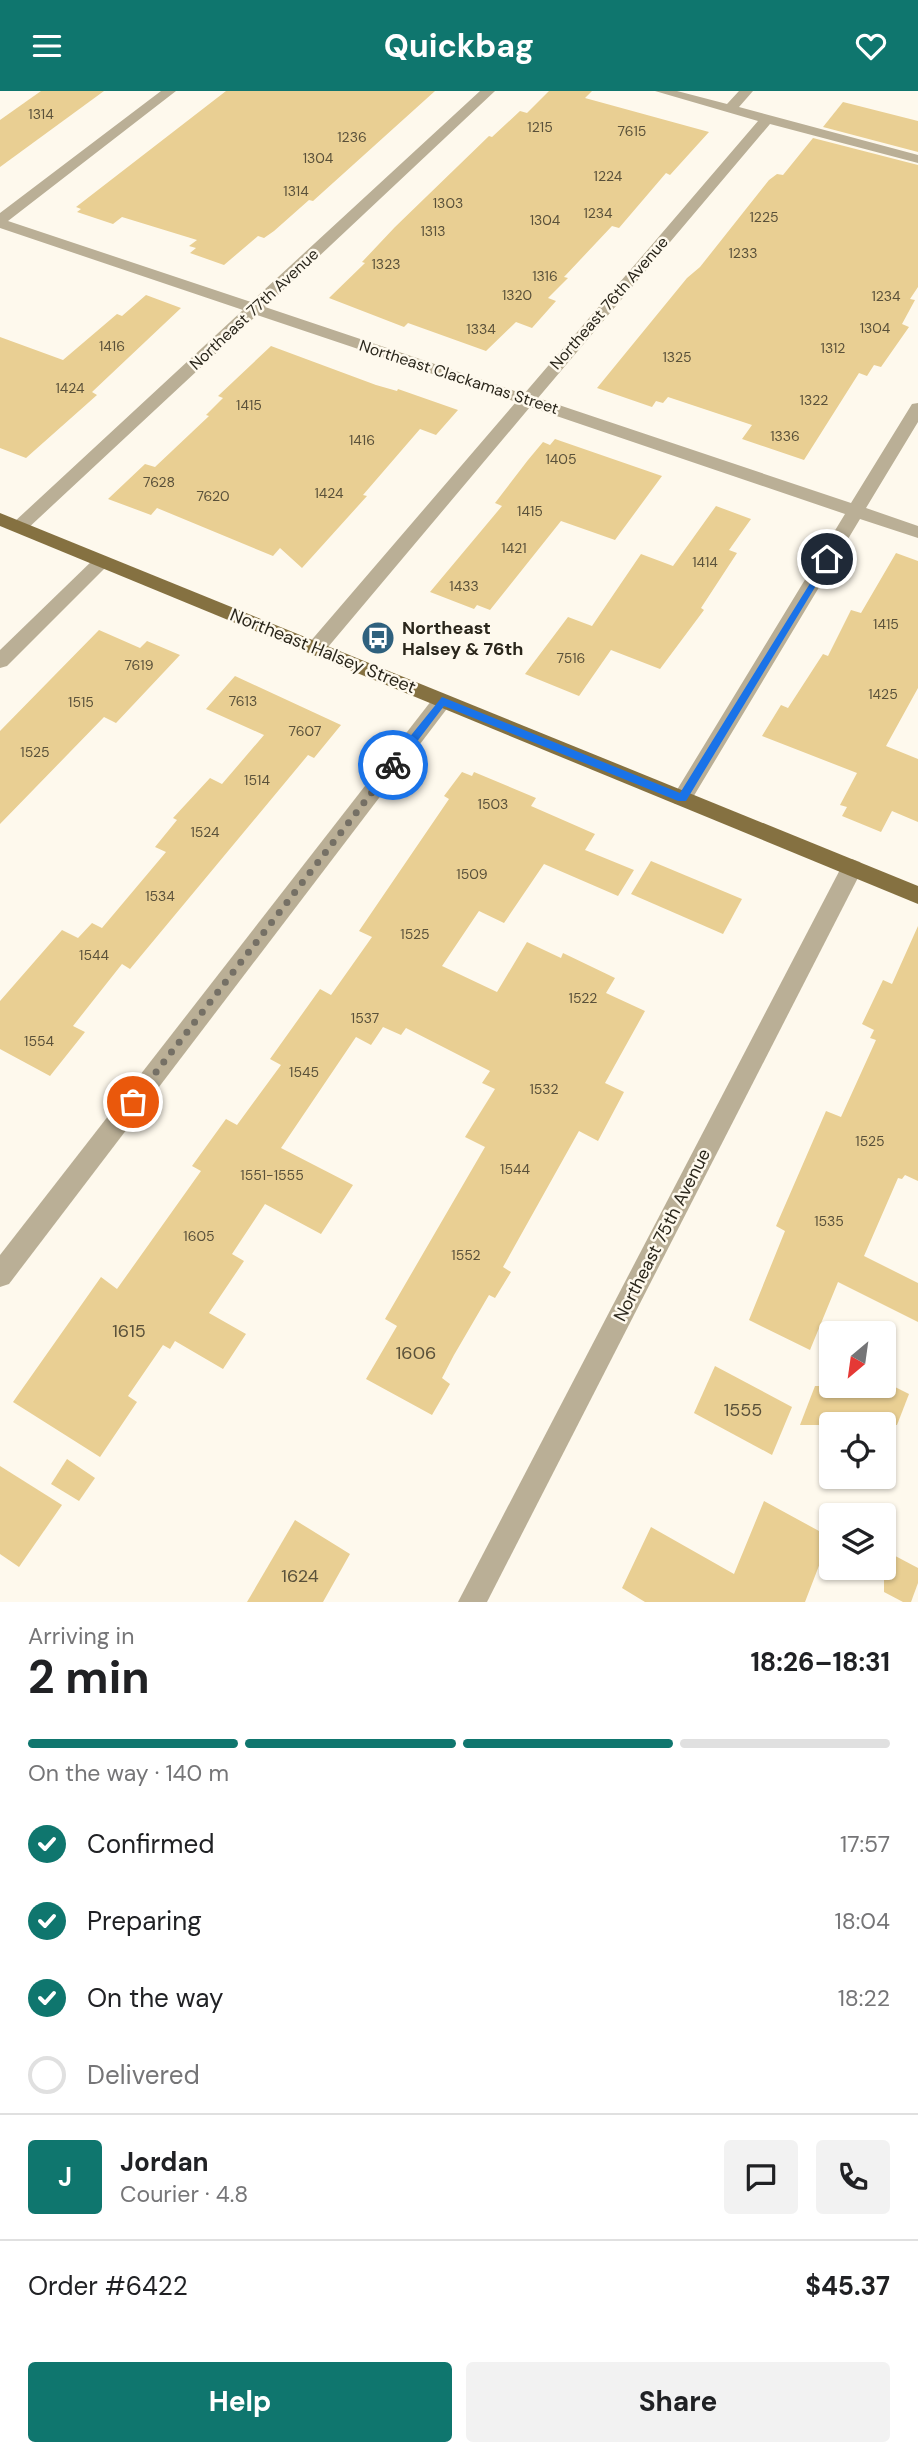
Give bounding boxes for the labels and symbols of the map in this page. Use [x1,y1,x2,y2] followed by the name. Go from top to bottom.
[28,105,54,123] house number: 1314
[527,118,553,136] house number: 1215
[618,122,646,140] house number: 7615
[337,128,367,146] house number: 1236
[303,149,334,167] house number: 1304
[594,167,623,185] house number: 1224
[283,182,309,200] house number: 1314
[433,194,463,212] house number: 1303
[583,204,613,222] house number: 1234
[749,208,779,226] house number: 1225
[530,211,561,229] house number: 1304
[420,222,446,240] house number: 1313
[545,232,673,374] street label: Northeast 76th Avenue
[185,244,323,374] street label: Northeast 77th Avenue
[729,244,757,262] house number: 1233
[372,255,400,273] house number: 1323
[532,267,558,285] house number: 1316
[502,286,532,304] house number: 1320
[871,287,901,305] house number: 1234
[860,319,891,337] house number: 1304
[466,320,496,338] house number: 1334
[357,335,561,419] street label: Northeast Clackamas Street
[99,337,125,355] house number: 1416
[821,339,845,357] house number: 1312
[662,348,692,366] house number: 1325
[55,379,85,397] house number: 1424
[800,391,828,409] house number: 1322
[236,396,262,414] house number: 1415
[770,427,800,445] house number: 1336
[349,431,375,449] house number: 1416
[546,450,576,468] house number: 1405
[143,473,175,491] house number: 7628
[314,484,344,502] house number: 1424
[196,487,230,505] house number: 7620
[517,502,543,520] house number: 1415
[797,529,857,589] pin
[501,539,527,557] house number: 1421
[692,553,718,571] house number: 1414
[449,577,479,595] house number: 1433
[227,603,419,699] street label: Northeast Halsey Street
[873,615,899,633] house number: 1415
[402,616,523,661] place label: Northeast Halsey & 76th
[359,619,397,657] bus stop icon: Northeast Halsey & 76th
[557,649,585,667] house number: 7516
[124,656,154,674] house number: 7619
[868,685,898,703] house number: 1425
[229,692,257,710] house number: 7613
[68,693,94,711] house number: 1515
[289,722,321,740] house number: 7607
[358,730,428,800] courier
[20,743,50,761] house number: 1525
[244,771,270,789] house number: 1514
[478,795,508,813] house number: 1503
[191,823,220,841] house number: 1524
[456,865,488,883] house number: 1509
[145,887,175,905] house number: 1534
[400,925,430,943] house number: 1525
[79,946,109,964] house number: 1544
[569,989,597,1007] house number: 1522
[351,1009,379,1027] house number: 1537
[24,1032,54,1050] house number: 1554
[289,1063,319,1081] house number: 1545
[103,1072,163,1132] pin
[529,1080,559,1098] house number: 1532
[855,1132,885,1150] house number: 1525
[608,1144,716,1326] street label: Northeast 75th Avenue
[500,1160,530,1178] house number: 1544
[240,1166,304,1184] house number: 1551-1555
[814,1212,844,1230] house number: 1535
[183,1227,215,1245] house number: 1605
[451,1246,481,1264] house number: 1552
[112,1319,146,1343] house number: 1615
[819,1321,896,1398] north arrow
[396,1341,436,1365] house number: 1606
[724,1398,762,1422] house number: 1555
[281,1564,319,1588] house number: 1624

